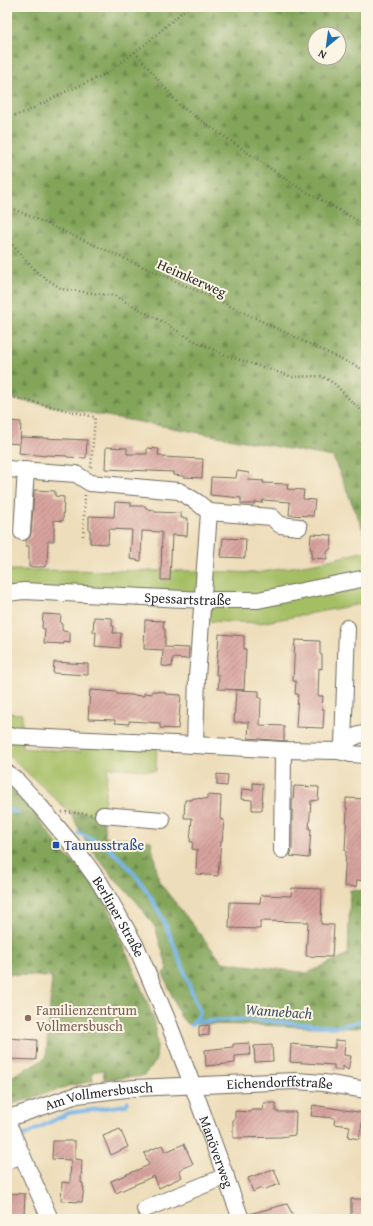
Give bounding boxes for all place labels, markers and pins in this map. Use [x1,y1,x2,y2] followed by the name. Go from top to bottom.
[64,835,144,855] place label: Taunusstraße
[51,840,61,850] marker: Taunusstraße
[36,1000,137,1036] place label: Familienzentrum Vollmersbusch
[23,1013,33,1023] marker: Familienzentrum Vollmersbusch

